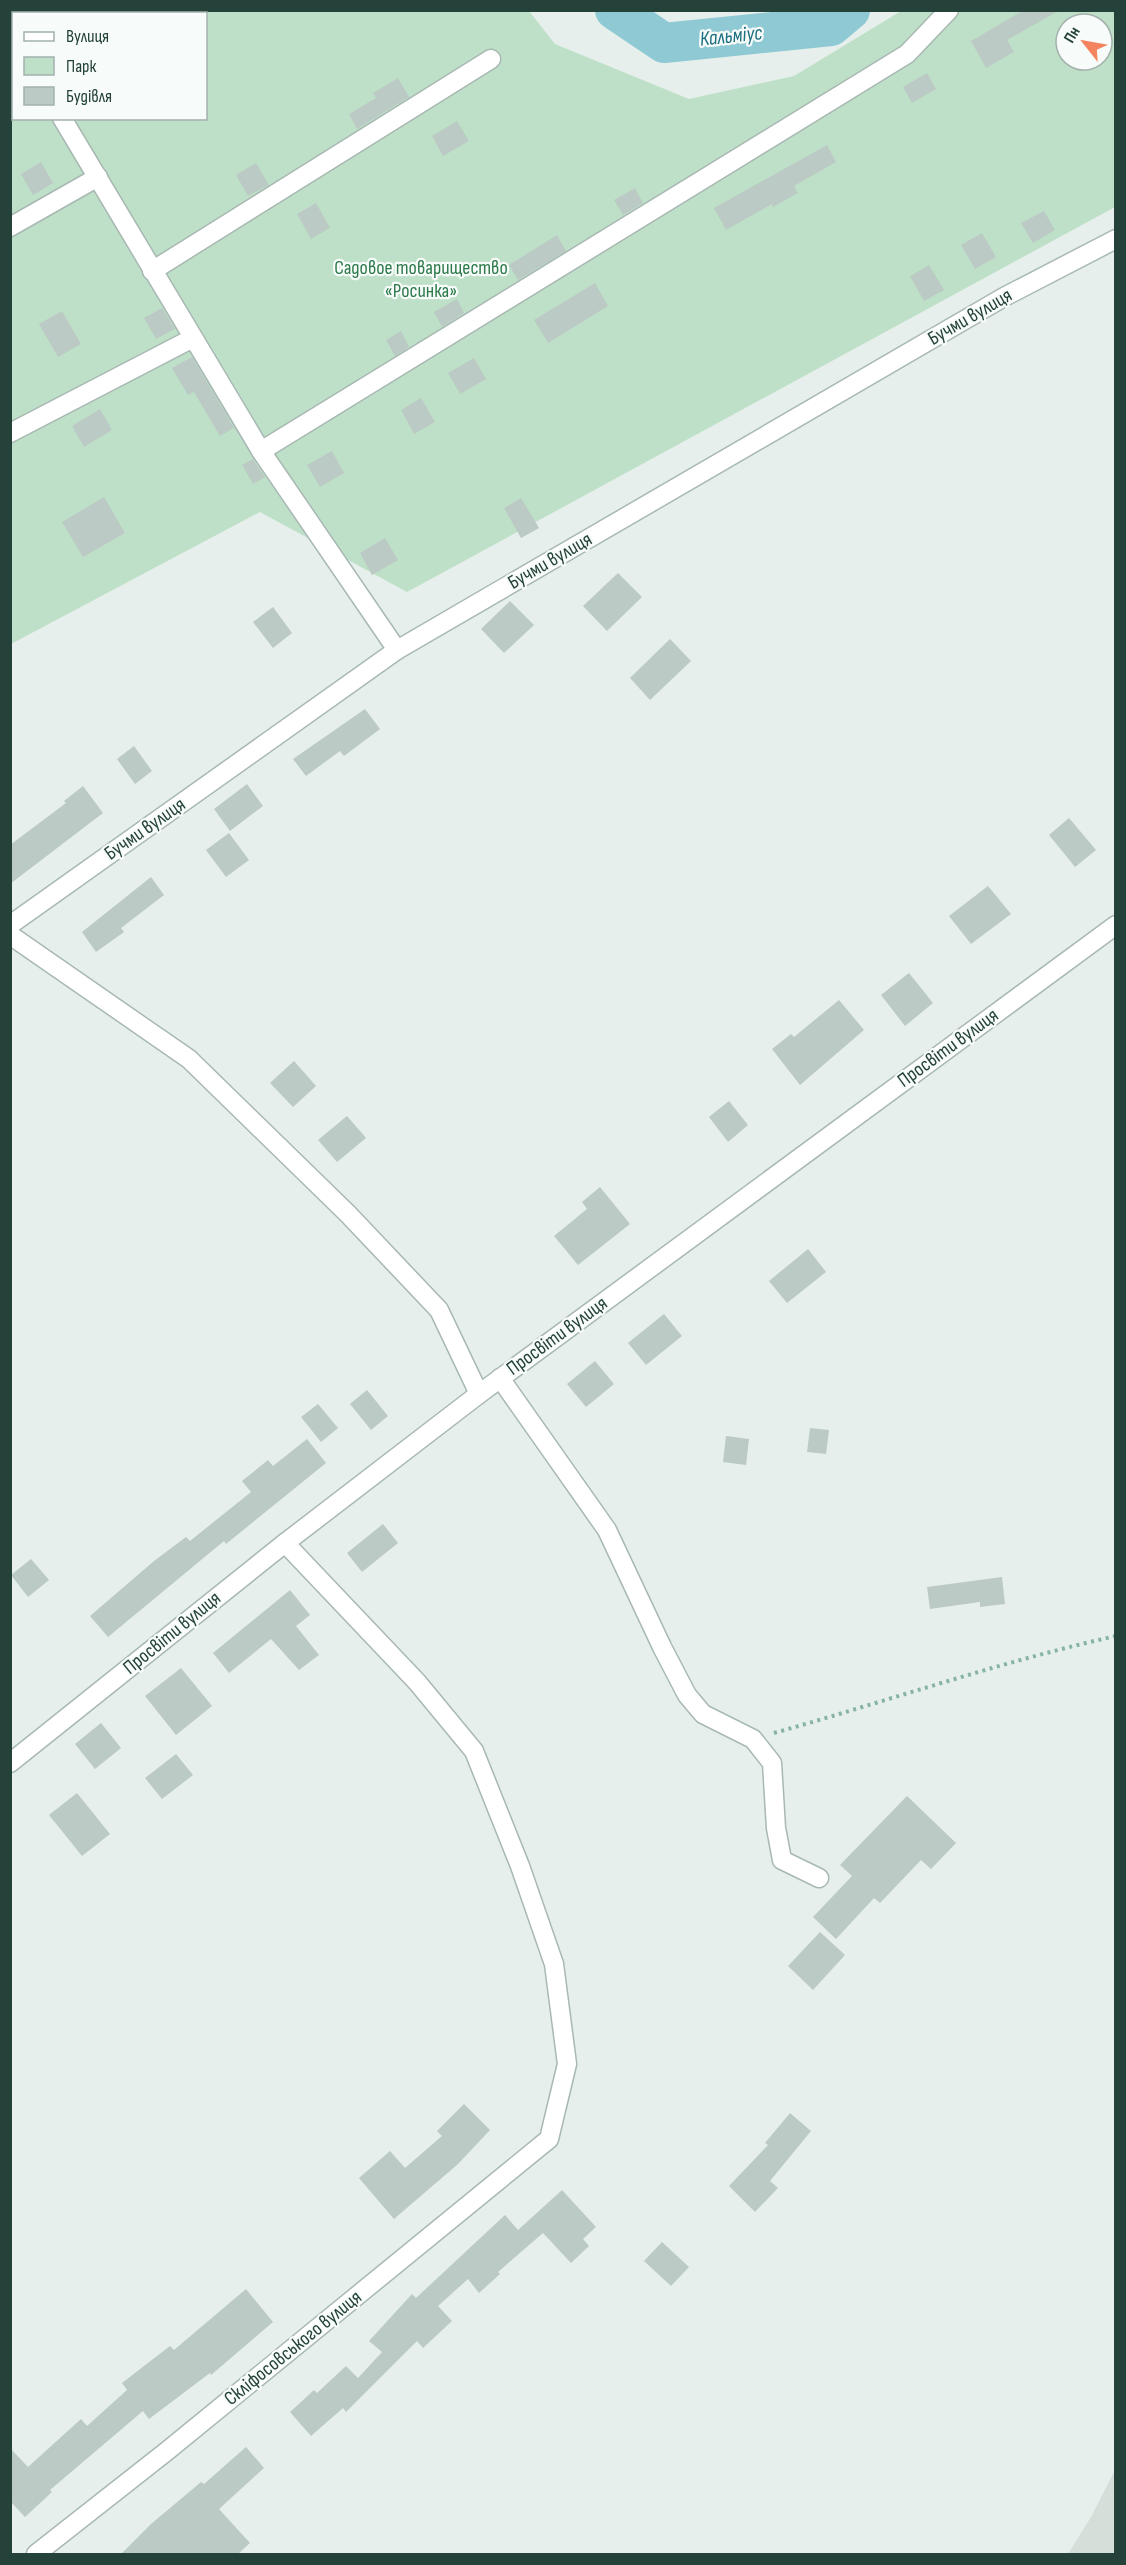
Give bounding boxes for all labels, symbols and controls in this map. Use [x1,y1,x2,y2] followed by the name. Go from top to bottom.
[12,12,207,120] legend
[1054,12,1114,72] north arrow
[699,20,764,52] water label: Кальміус
[1060,24,1085,47] text: Пн
[66,26,109,47] text: Вулиця
[66,56,97,77] text: Парк
[66,86,112,107] text: Будівля
[334,256,508,303] park label: Садовое товарищество «Росинка»
[924,283,1016,351] street label: Бучми вулиця
[504,527,596,595] street label: Бучми вулиця
[100,792,190,866] street label: Бучми вулиця
[893,1003,1003,1093] street label: Просвіти вулиця
[502,1291,612,1381] street label: Просвіти вулиця
[118,1586,226,1680] street label: Просвіти вулиця
[219,2285,367,2411] street label: Скліфосовського вулиця

